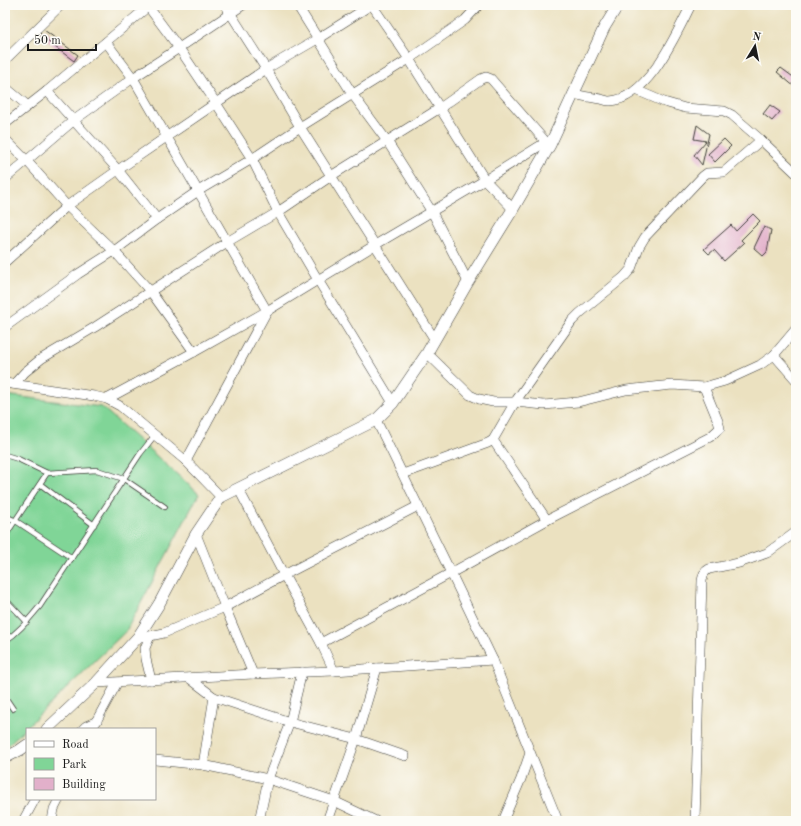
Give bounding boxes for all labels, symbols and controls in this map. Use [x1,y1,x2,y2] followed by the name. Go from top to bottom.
[28,26,96,52] scale bar
[735,26,775,66] north arrow
[751,31,762,44] text: N
[34,34,61,47] text: 50 m
[26,728,156,800] legend
[62,739,89,751] text: Road
[62,759,87,771] text: Park
[62,779,106,791] text: Building

